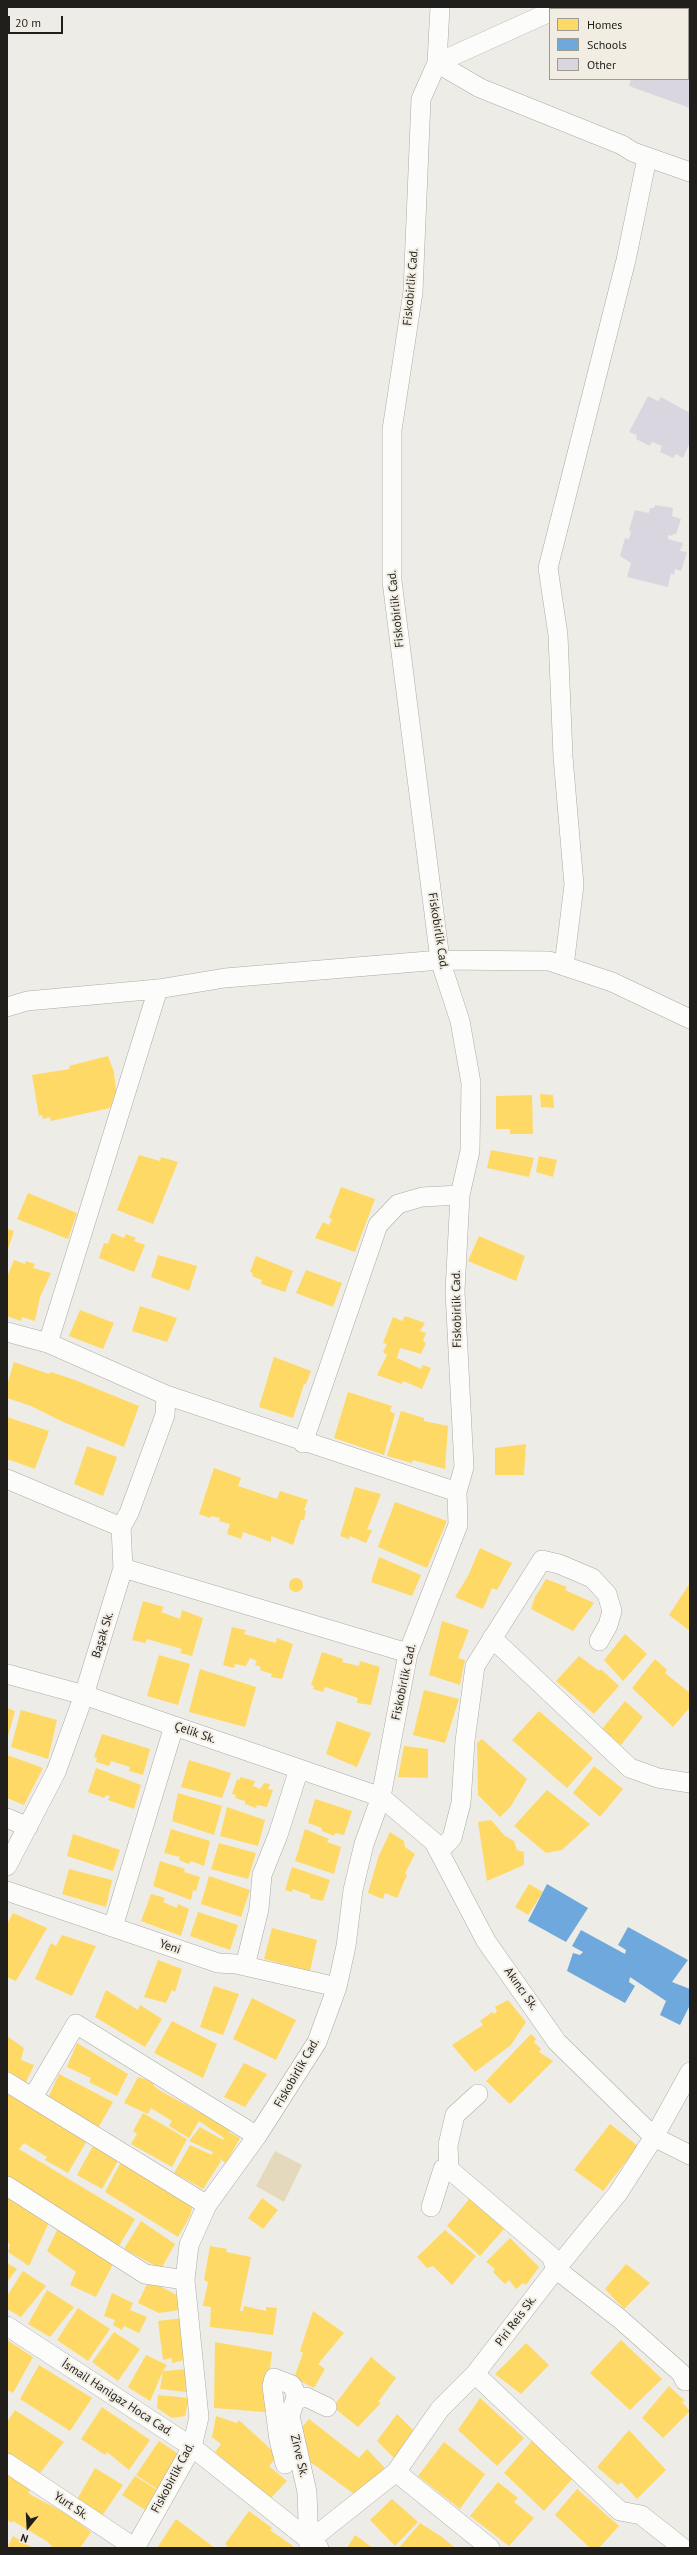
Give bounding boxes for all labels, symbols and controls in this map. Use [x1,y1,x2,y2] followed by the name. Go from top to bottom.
[10,8,65,34] scale bar
[549,8,689,80] legend
[15,15,41,30] text: 20 m
[587,17,622,32] text: Homes
[587,37,627,52] text: Schools
[587,57,616,72] text: Other
[400,248,422,326] street label: Fiskobirlik Cad.
[385,570,407,648] street label: Fiskobirlik Cad.
[425,892,451,970] street label: Fiskobirlik Cad.
[449,1270,465,1348] street label: Fiskobirlik Cad.
[89,1610,117,1660] street label: Başak Sk.
[389,1643,419,1721] street label: Fiskobirlik Cad.
[172,1719,218,1747] street label: Çelik Sk.
[157,1937,183,1957] street label: Yeni
[501,1965,541,2013] street label: Akıncı Sk.
[271,2036,323,2110] street label: Fiskobirlik Cad.
[492,2293,540,2349] street label: Piri Reis Sk.
[59,2357,175,2439] street label: İsmail Hanigaz Hoca Cad.
[287,2433,311,2479] street label: Zirve Sk.
[148,2440,198,2516] street label: Fiskobirlik Cad.
[51,2489,91,2523] street label: Yurt Sk.
[8,2507,48,2547] north arrow
[19,2531,30,2546] text: N

